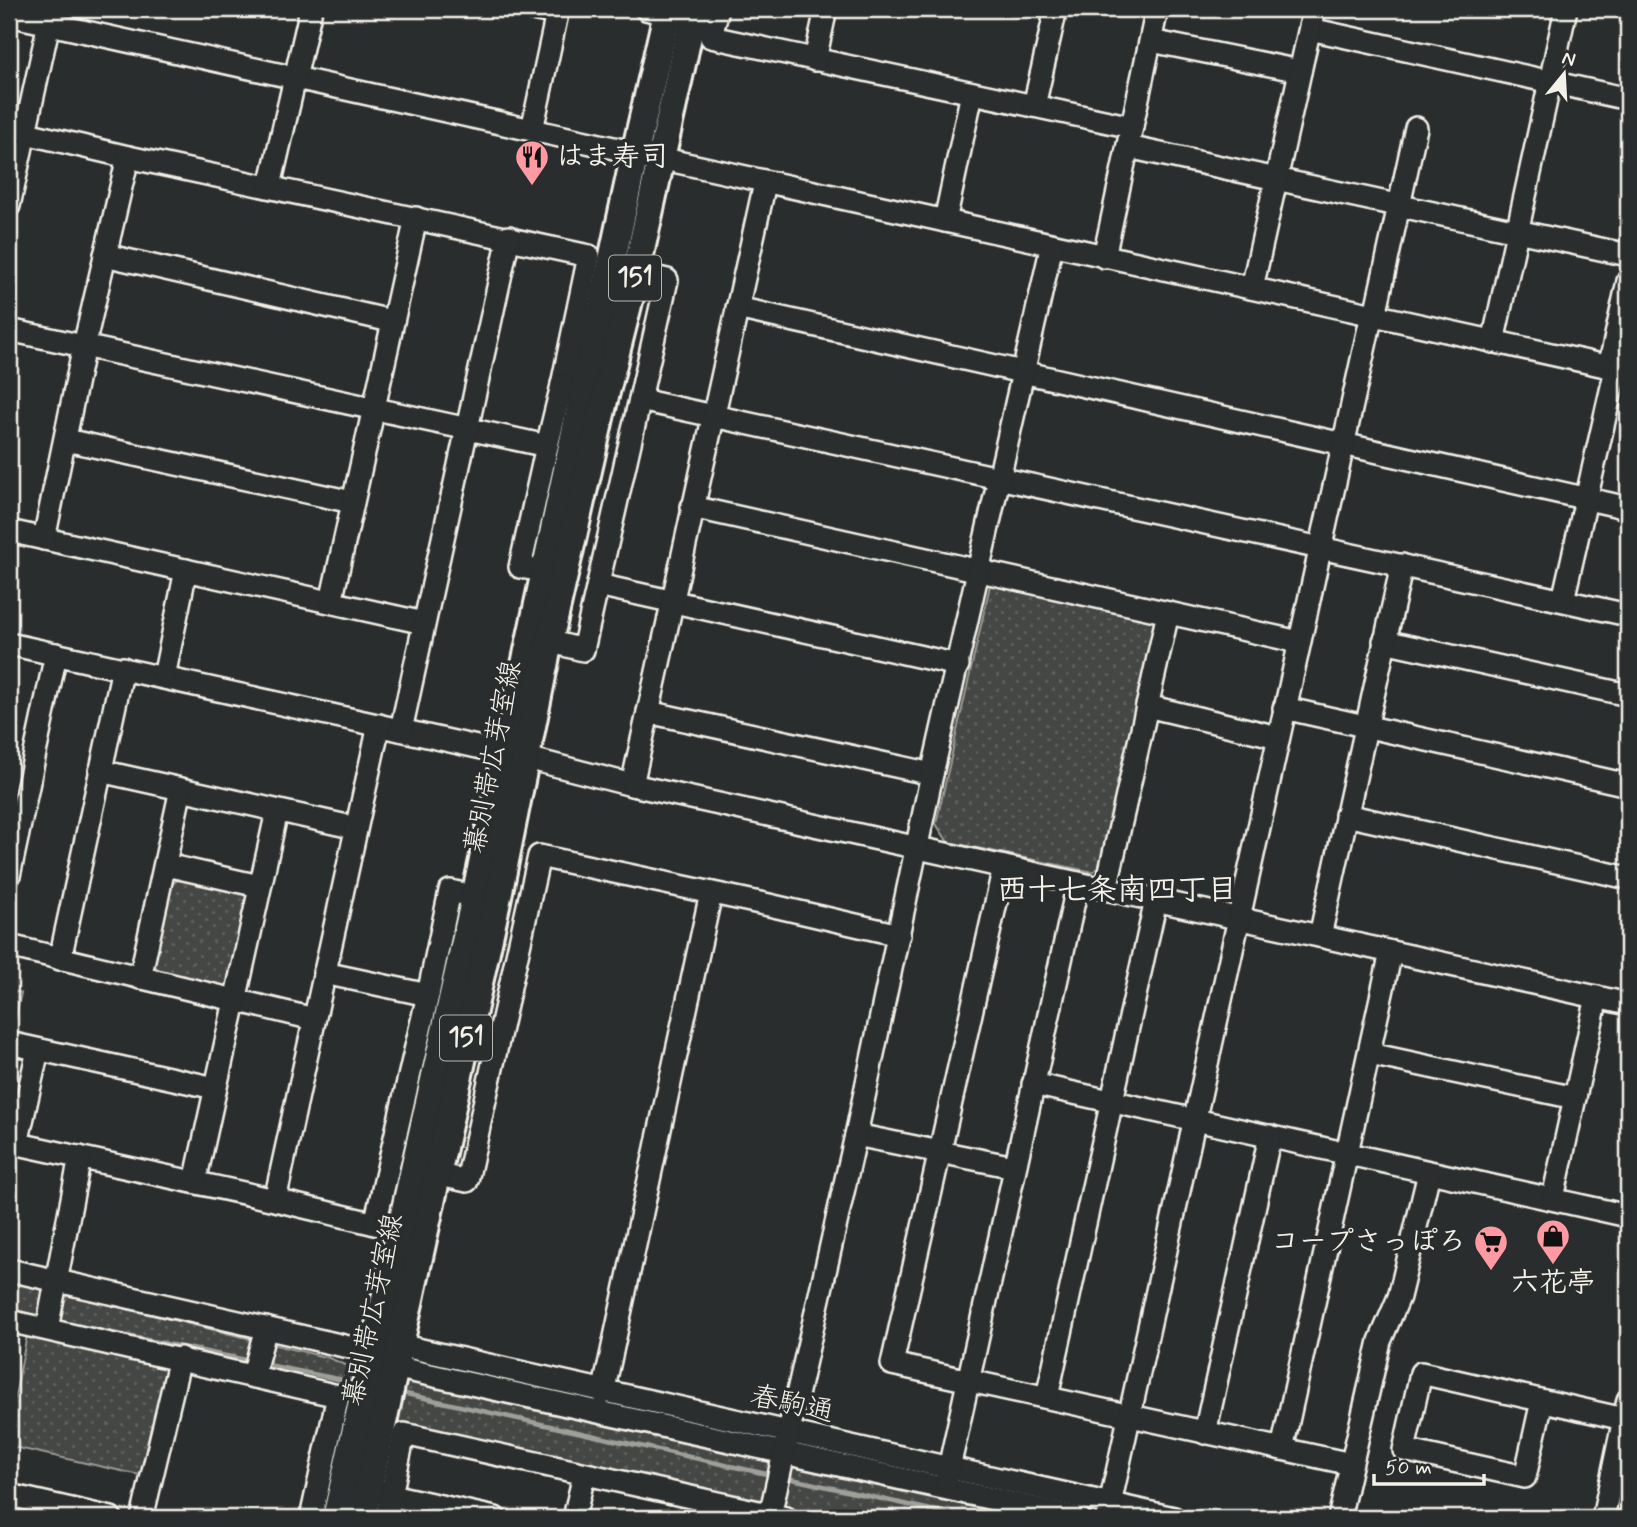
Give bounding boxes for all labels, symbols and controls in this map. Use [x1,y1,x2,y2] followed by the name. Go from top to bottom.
[1528,38,1598,108] north arrow
[1559,45,1579,73] text: N
[513,138,551,187] restaurant icon: はま寿司
[556,139,668,176] place label: はま寿司
[609,256,661,300] road number: 151
[457,657,531,857] street label: 幕別帯広芽室線
[997,871,1237,910] district label: 西十七条南四丁目
[440,1015,492,1060] road number: 151
[336,1210,412,1410] street label: 幕別帯広芽室線
[1534,1217,1572,1266] shop icon: 六花亭
[1472,1223,1510,1272] supermarket icon: コープさっぽろ
[1271,1224,1466,1261] place label: コープさっぽろ
[1511,1265,1595,1302] place label: 六花亭
[747,1378,837,1432] street label: 春駒通
[1374,1443,1485,1487] scale bar
[1385,1454,1432,1482] text: 50 m

